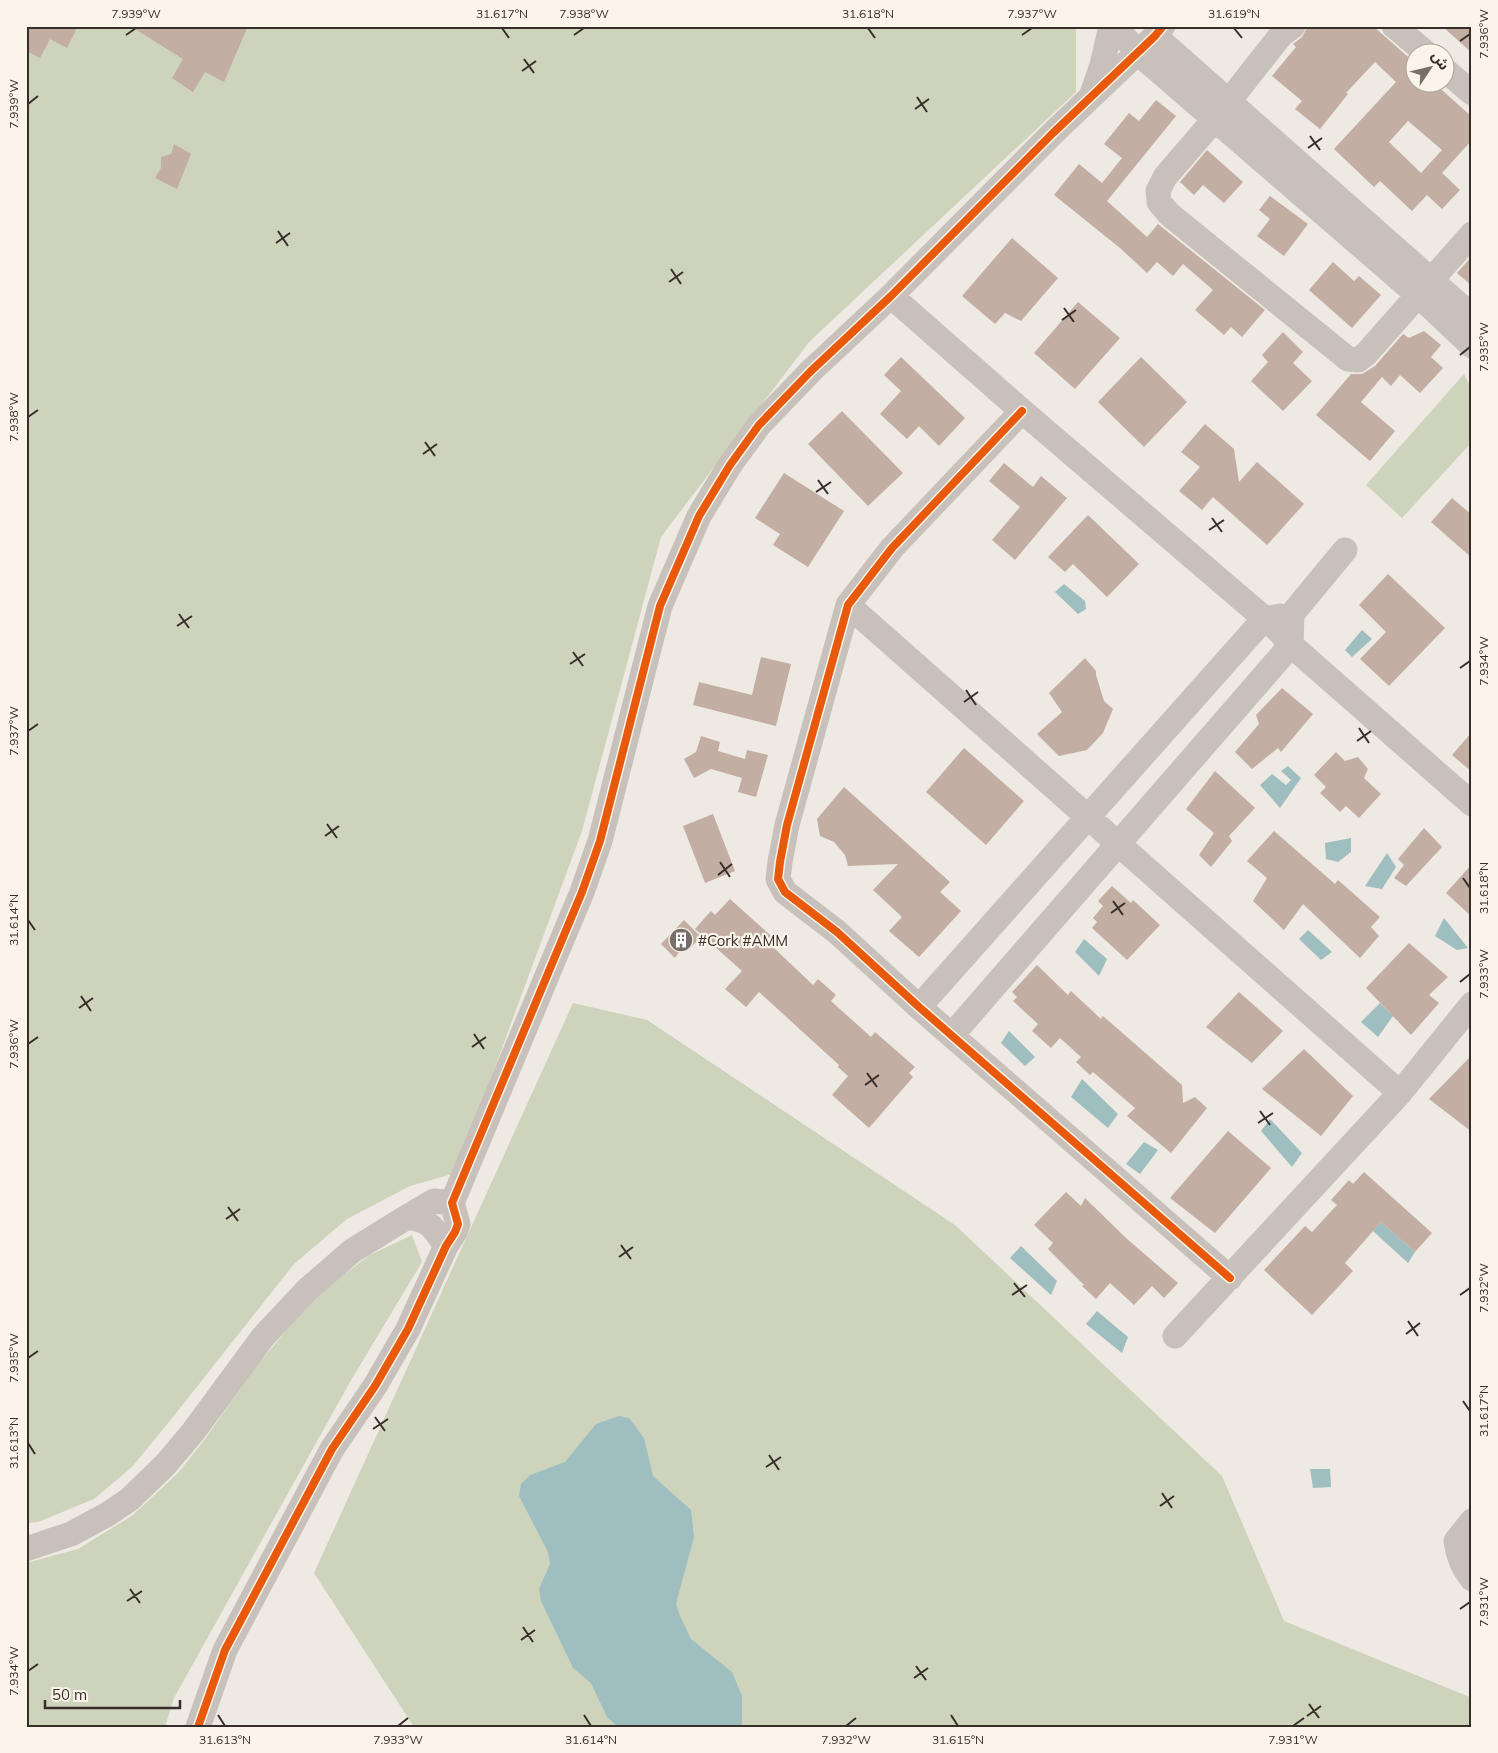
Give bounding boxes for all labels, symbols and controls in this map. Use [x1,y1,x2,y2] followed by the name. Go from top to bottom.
[111,6,161,21] text: 7.939°W
[476,6,528,21] text: 31.617°N
[559,6,609,21] text: 7.938°W
[842,6,894,21] text: 31.618°N
[1007,6,1057,21] text: 7.937°W
[1208,6,1260,21] text: 31.619°N
[1476,9,1491,59] text: 7.936°W
[1406,42,1456,92] north arrow
[1428,48,1454,74] text: ش
[6,79,21,129] text: 7.939°W
[1476,322,1491,372] text: 7.935°W
[6,392,21,442] text: 7.938°W
[1476,636,1491,686] text: 7.934°W
[6,706,21,756] text: 7.937°W
[1476,862,1491,914] text: 31.618°N
[6,894,21,946] text: 31.614°N
[668,927,694,953] building icon: #Cork #AMM
[698,931,788,950] place label: #Cork #AMM
[1476,949,1491,999] text: 7.933°W
[6,1019,21,1069] text: 7.936°W
[1476,1263,1491,1313] text: 7.932°W
[6,1333,21,1383] text: 7.935°W
[1476,1385,1491,1437] text: 31.617°N
[6,1417,21,1469] text: 31.613°N
[1476,1577,1491,1627] text: 7.931°W
[6,1646,21,1696] text: 7.934°W
[45,1678,180,1710] scale bar
[52,1685,87,1704] text: 50 m
[199,1732,251,1747] text: 31.613°N
[373,1732,423,1747] text: 7.933°W
[565,1732,617,1747] text: 31.614°N
[821,1732,871,1747] text: 7.932°W
[932,1732,984,1747] text: 31.615°N
[1268,1732,1318,1747] text: 7.931°W

